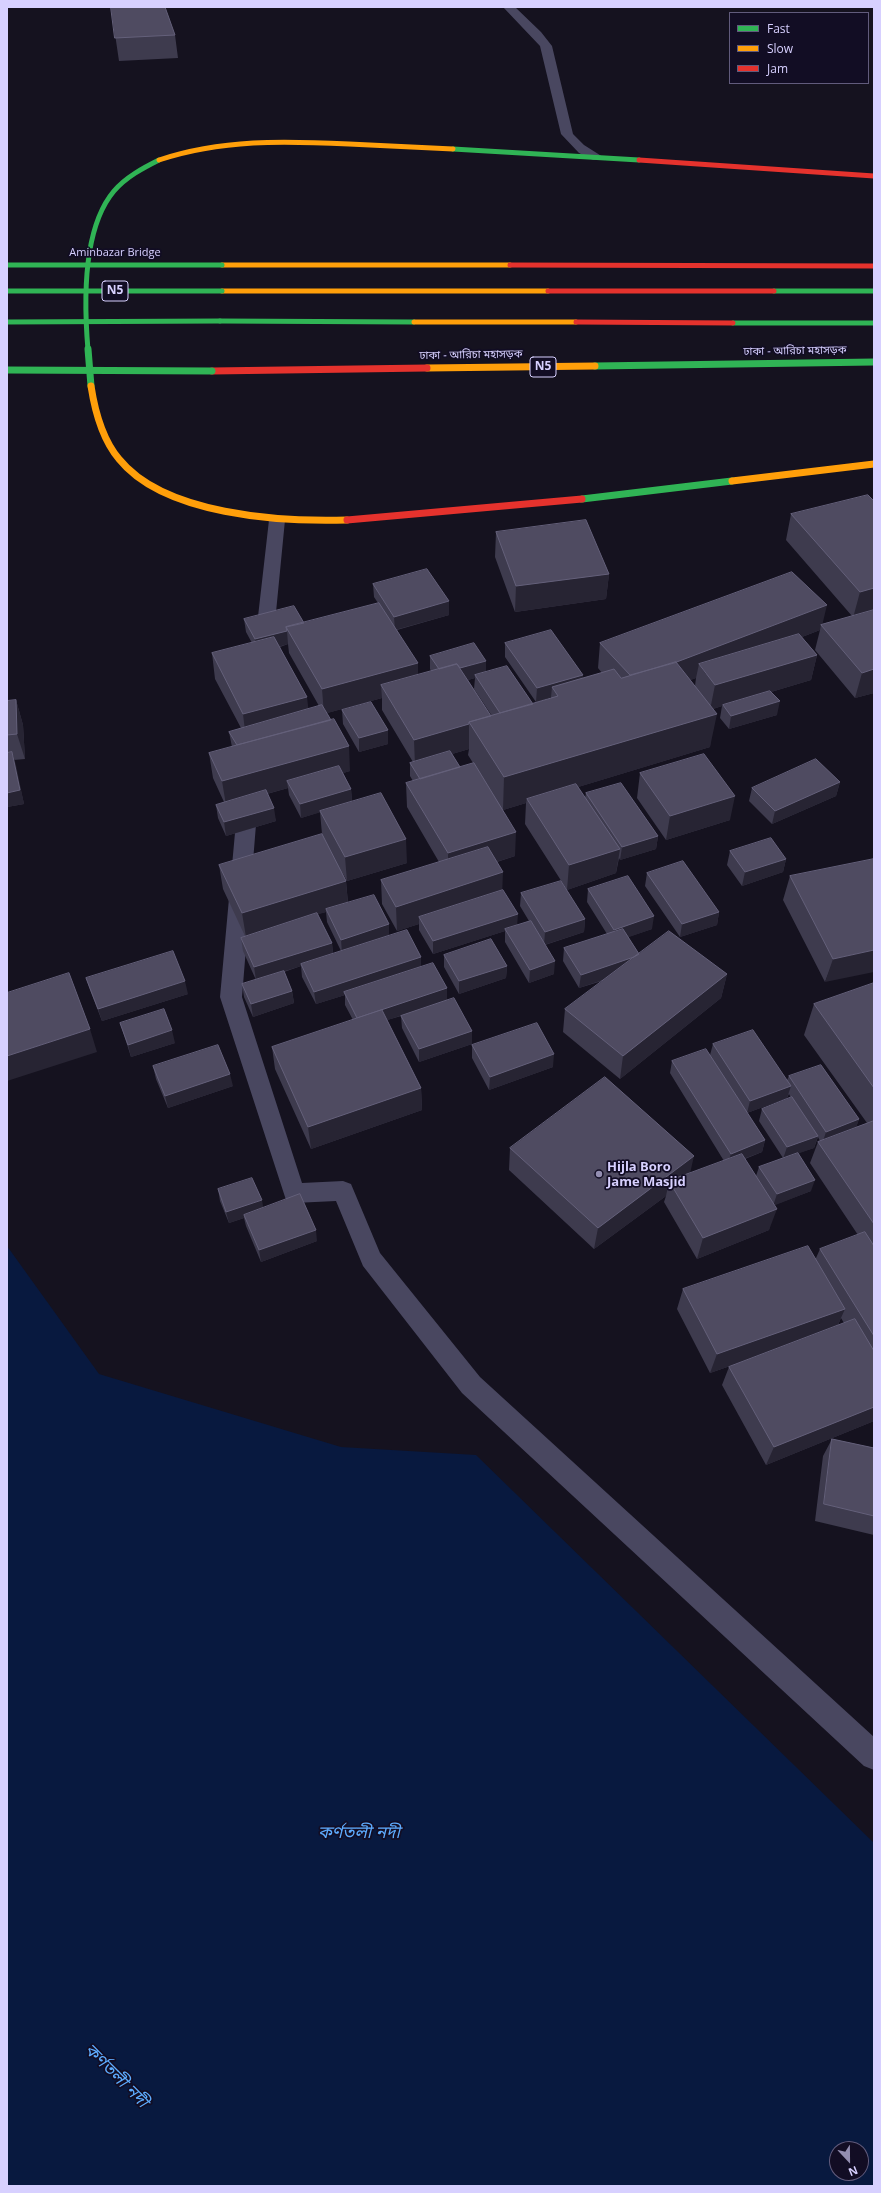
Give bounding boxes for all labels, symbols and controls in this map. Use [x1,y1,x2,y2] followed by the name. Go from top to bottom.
[729,12,869,84] legend
[767,20,790,37] text: Fast
[767,40,793,57] text: Slow
[767,60,788,77] text: Jam
[69,246,161,260] street label: Aminbazar Bridge
[102,281,128,301] road number: N5
[743,344,847,358] street label: ঢাকা - আরিচা মহাসড়ক
[419,348,523,362] street label: ঢাকা - আরিচা মহাসড়ক
[530,357,556,377] road number: N5
[607,1159,686,1190] place label: Hijla Boro Jame Masjid
[594,1169,604,1179] marker: Hijla Boro Jame Masjid
[318,1823,400,1843] water label: কর্ণতলী নদী
[80,2040,152,2112] water label: কর্ণতলী নদী
[829,2141,869,2181] north arrow
[846,2163,860,2180] text: N

